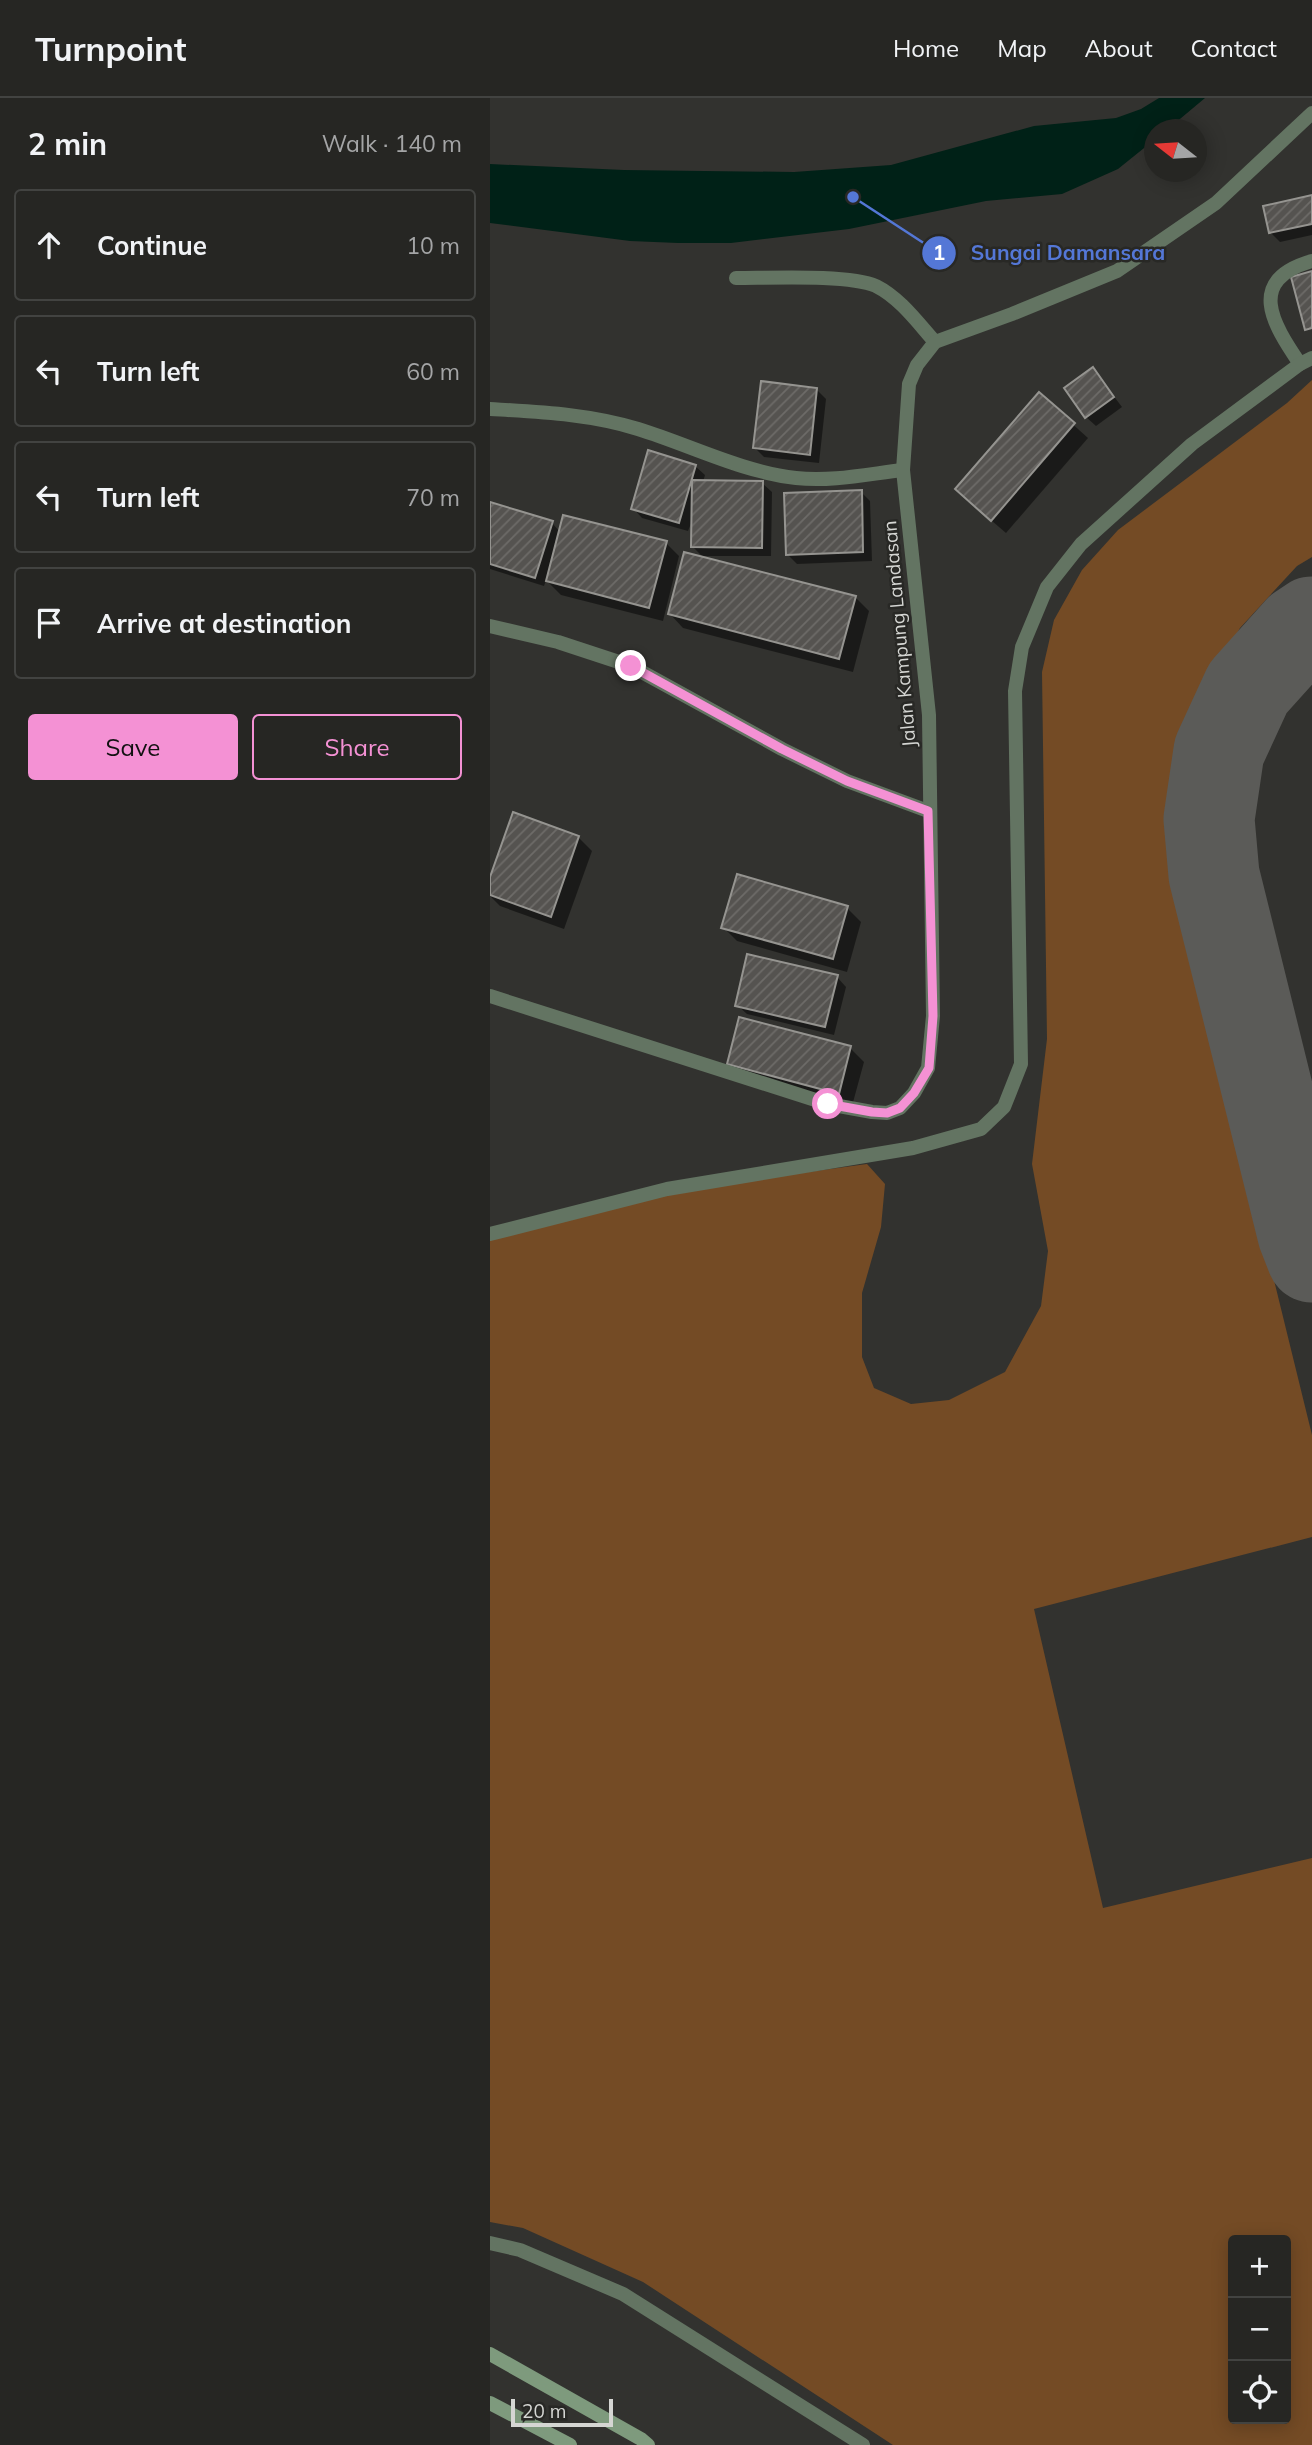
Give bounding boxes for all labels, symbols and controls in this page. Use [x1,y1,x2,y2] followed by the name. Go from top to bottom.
[35,28,187,69] text: Turnpoint
[893,33,959,63] text: Home
[997,33,1047,63] text: Map
[1085,33,1153,63] text: About
[1191,33,1277,63] text: Contact
[1144,119,1207,182] north arrow
[28,125,107,163] text: 2 min
[322,129,462,158] text: Walk · 140 m
[30,226,68,264] icon: ahead
[97,229,207,262] text: Continue
[406,231,460,260] text: 10 m
[922,232,1179,274] callout: Sungai Damansara
[933,239,945,265] text: 1
[971,239,1165,265] text: Sungai Damansara
[30,352,68,390] icon: left
[97,355,199,388] text: Turn left
[406,357,460,386] text: 60 m
[30,478,68,516] icon: left
[97,481,199,514] text: Turn left
[406,483,460,512] text: 70 m
[877,520,921,748] street label: Jalan Kampung Landasan
[30,604,68,642] icon: arrive
[97,607,352,640] text: Arrive at destination
[615,650,646,681] route end
[28,714,238,780] button: Save
[252,714,462,780] button: Share
[812,1088,843,1119] route start
[1228,2235,1291,2424] map controls
[1228,2235,1291,2298] button: +
[1228,2298,1291,2361] button: −
[1228,2361,1291,2424] button: locate
[511,2396,612,2428] scale bar
[522,2399,566,2423] text: 20 m

